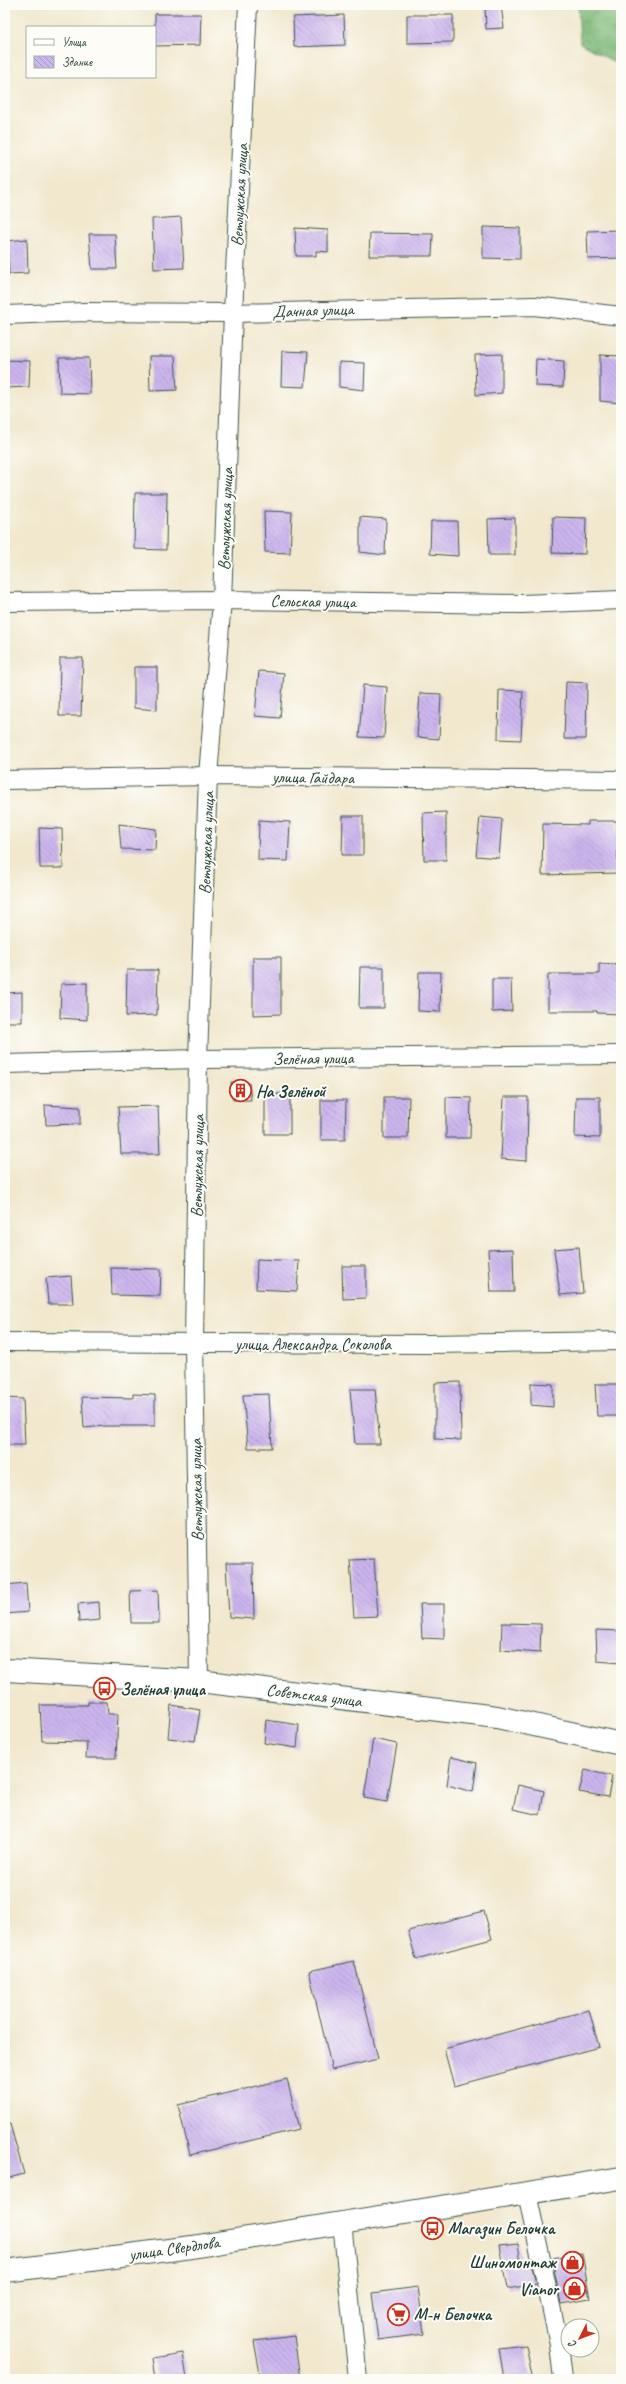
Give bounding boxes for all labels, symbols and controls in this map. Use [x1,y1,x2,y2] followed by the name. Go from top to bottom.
[26,26,156,78] legend
[62,34,87,50] text: Улица
[62,54,93,70] text: Здание
[226,142,253,247] street label: Ветлужская улица
[272,299,356,322] street label: Дачная улица
[213,466,238,571] street label: Ветлужская улица
[270,590,358,613] street label: Сельская улица
[271,766,355,789] street label: улица Гайдара
[194,790,219,895] street label: Ветлужская улица
[272,1047,355,1070] street label: Зелёная улица
[228,1078,254,1104] building icon: На Зелёной
[256,1081,327,1102] place label: На Зелёной
[186,1113,209,1218] street label: Ветлужская улица
[234,1334,392,1355] street label: улица Александра Соколова
[185,1437,208,1542] street label: Ветлужская улица
[92,1676,118,1702] bus stop icon: Зелёная улица
[120,1679,207,1700] place label: Зелёная улица
[265,1679,364,1712] street label: Советская улица
[419,2215,445,2241] bus stop icon: Магазин Белочка
[448,2218,556,2240] place label: Магазин Белочка
[127,2231,223,2265] street label: улица Свердлова
[559,2249,585,2275] shop icon: Шиномонтаж
[469,2252,558,2273] place label: Шиномонтаж
[561,2276,587,2302] shop icon: Vianor
[519,2279,560,2300] place label: Vianor
[385,2301,411,2327] supermarket icon: М-н Белочка
[414,2304,493,2325] place label: М-н Белочка
[560,2318,600,2358] north arrow
[564,2337,580,2351] text: С

